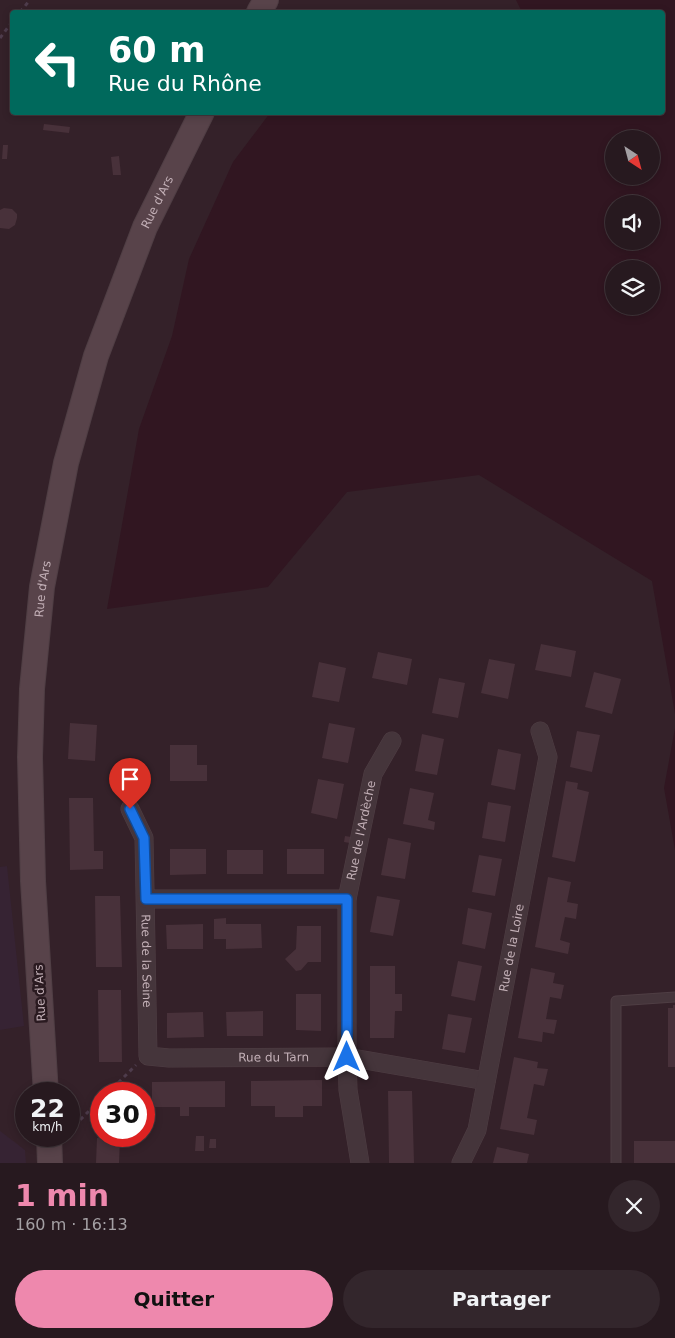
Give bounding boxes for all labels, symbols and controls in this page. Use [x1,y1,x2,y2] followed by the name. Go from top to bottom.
[25,30,90,95] icon: left
[108,30,205,70] text: 60 m
[108,71,262,96] text: Rue du Rhône
[605,130,660,185] north arrow
[605,130,660,315] map controls
[138,174,176,231] street label: Rue d'Ars
[605,195,660,250] button: sound
[605,260,660,315] button: layers
[32,560,54,618] street label: Rue d'Ars
[109,758,151,809] pin
[116,765,144,793] icon: arrive
[344,779,378,882] street label: Rue de l'Ardèche
[496,903,527,993] street label: Rue de la Loire
[138,914,154,1008] street label: Rue de la Seine
[32,964,48,1022] street label: Rue d'Ars
[320,1030,372,1082] position arrow
[238,1050,309,1065] street label: Rue du Tarn
[90,1082,155,1147] speed limit sign: 30
[30,1094,65,1123] text: 22
[32,1120,63,1134] text: km/h
[15,1178,109,1213] text: 1 min
[608,1180,660,1232] button: close
[15,1215,128,1234] text: 160 m · 16:13
[15,1270,333,1328] button: Quitter
[343,1270,660,1328] button: Partager

